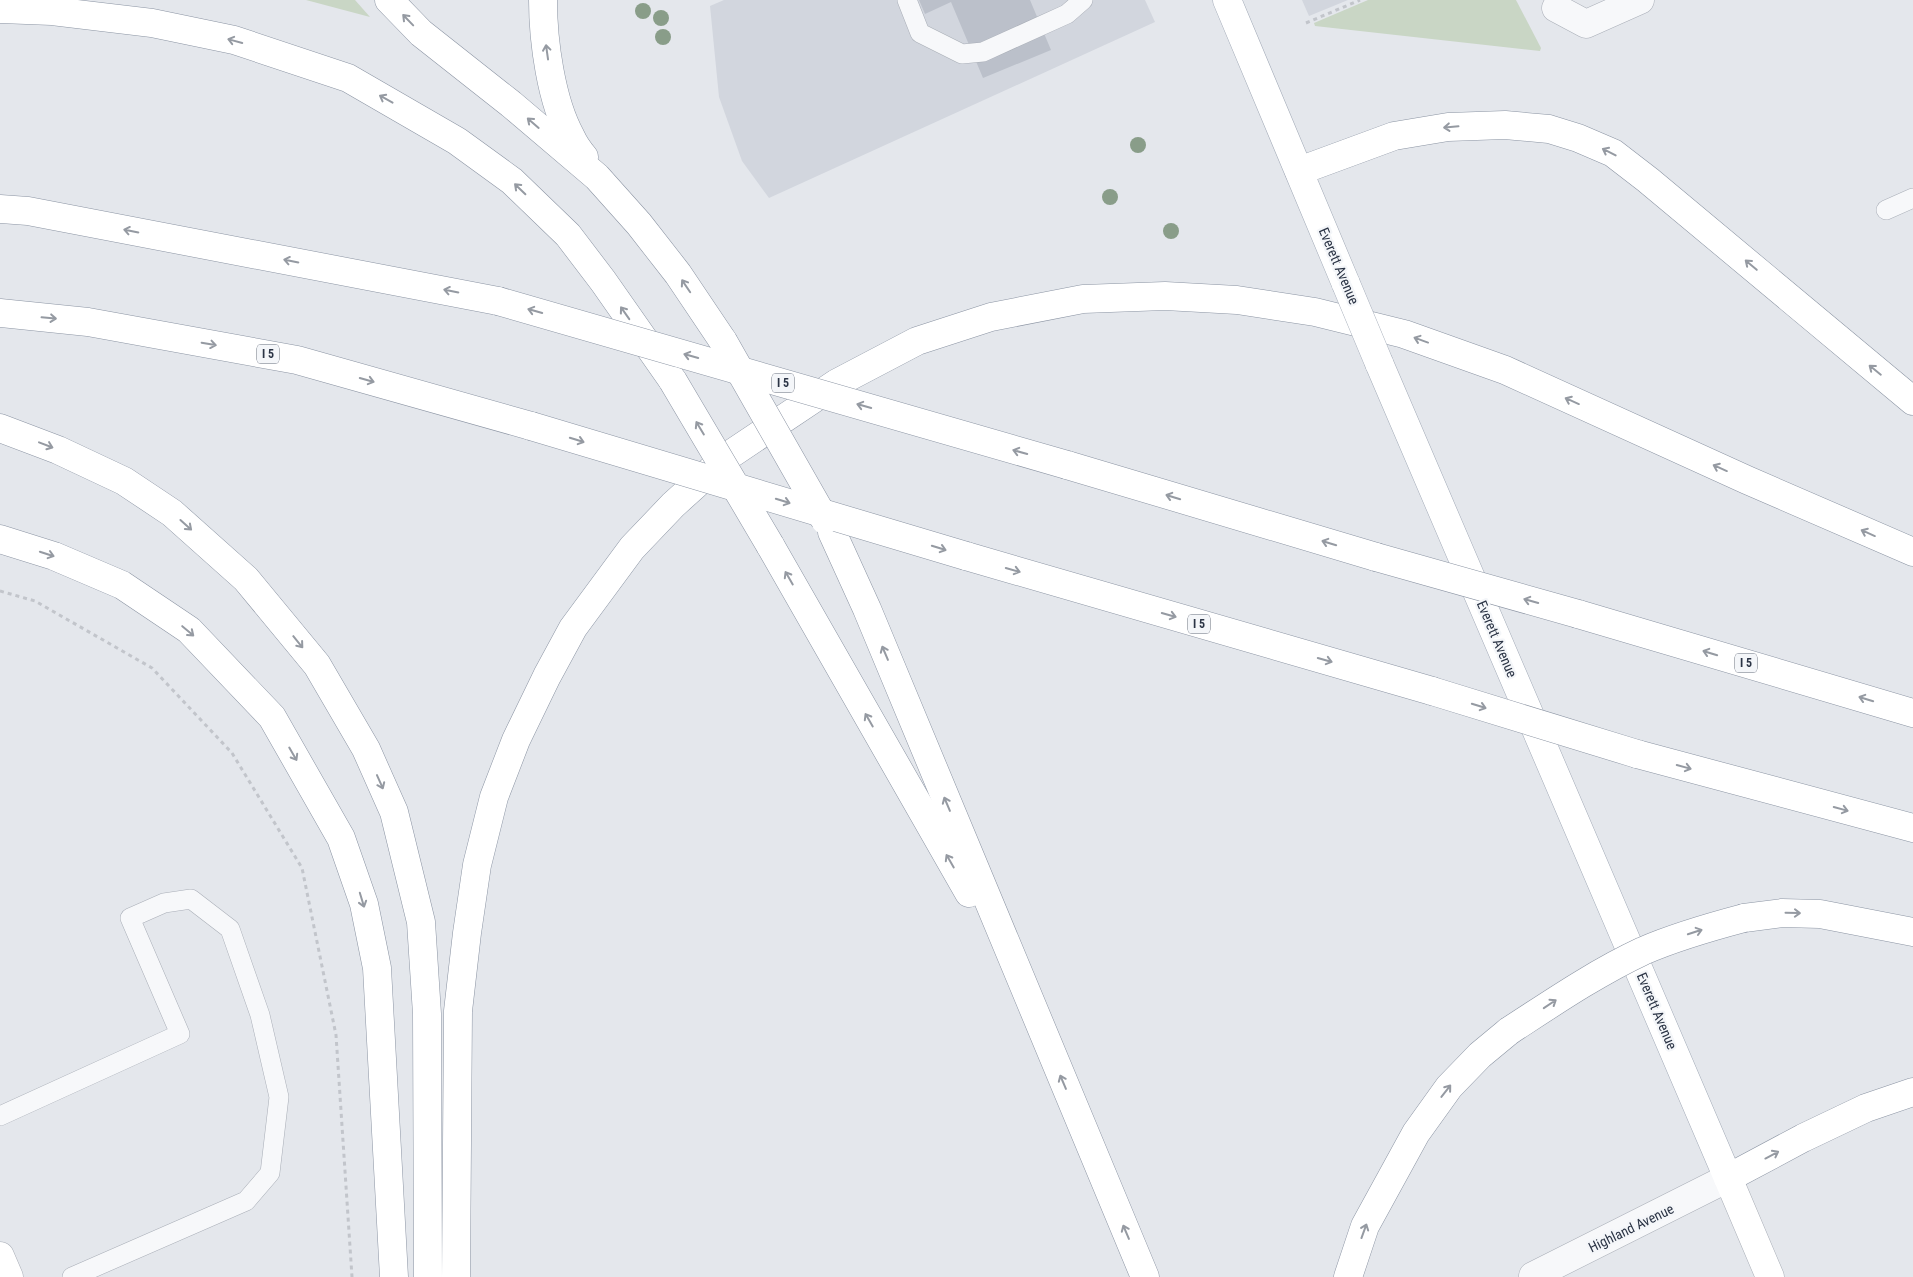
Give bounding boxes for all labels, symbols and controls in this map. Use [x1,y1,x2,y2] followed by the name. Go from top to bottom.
[402,13,414,26] one-way arrow
[227,35,243,45] one-way arrow
[542,45,552,61] one-way arrow
[378,94,393,104] one-way arrow
[527,117,540,129] one-way arrow
[1443,122,1459,132] one-way arrow
[1602,147,1617,156] one-way arrow
[514,183,526,195] one-way arrow
[124,225,140,235] one-way arrow
[1316,225,1363,307] street label: Everett Avenue
[283,256,299,265] one-way arrow
[1745,260,1758,271] one-way arrow
[681,280,691,294] one-way arrow
[443,286,459,296] one-way arrow
[528,306,544,316] one-way arrow
[620,306,630,320] one-way arrow
[40,313,56,323] one-way arrow
[1414,335,1429,344] one-way arrow
[200,339,216,349] one-way arrow
[257,344,279,364] road number: I 5
[684,351,700,361] one-way arrow
[1869,365,1882,376] one-way arrow
[772,373,794,392] road number: I 5
[359,375,375,385] one-way arrow
[1565,395,1580,405] one-way arrow
[857,401,873,411] one-way arrow
[695,422,705,436] one-way arrow
[569,435,585,445] one-way arrow
[38,441,53,450] one-way arrow
[1013,446,1029,456] one-way arrow
[1713,462,1728,472] one-way arrow
[1166,491,1182,501] one-way arrow
[775,497,791,507] one-way arrow
[180,519,193,531] one-way arrow
[1861,528,1876,538] one-way arrow
[1321,538,1337,548] one-way arrow
[931,543,947,553] one-way arrow
[38,549,54,559] one-way arrow
[1004,565,1020,575] one-way arrow
[784,571,794,586] one-way arrow
[1524,595,1540,605] one-way arrow
[1474,598,1521,680] street label: Everett Avenue
[1161,610,1177,620] one-way arrow
[1188,614,1210,634] road number: I 5
[182,625,195,637] one-way arrow
[293,635,304,648] one-way arrow
[880,646,889,662] one-way arrow
[1703,647,1719,657] one-way arrow
[1735,654,1757,672] road number: I 5
[1317,656,1333,666] one-way arrow
[1859,693,1875,703] one-way arrow
[1470,701,1486,711] one-way arrow
[864,713,874,727] one-way arrow
[288,746,298,761] one-way arrow
[1676,763,1692,772] one-way arrow
[376,774,386,789] one-way arrow
[942,797,952,812] one-way arrow
[1833,804,1849,814] one-way arrow
[945,853,955,868] one-way arrow
[358,892,368,908] one-way arrow
[1784,908,1800,918] one-way arrow
[1687,927,1703,937] one-way arrow
[1634,970,1681,1052] street label: Everett Avenue
[1542,999,1556,1009] one-way arrow
[1058,1075,1068,1090] one-way arrow
[1441,1085,1452,1098] one-way arrow
[1764,1150,1779,1160] one-way arrow
[1586,1200,1677,1256] street label: Highland Avenue
[1360,1224,1369,1239] one-way arrow
[1121,1225,1131,1240] one-way arrow

